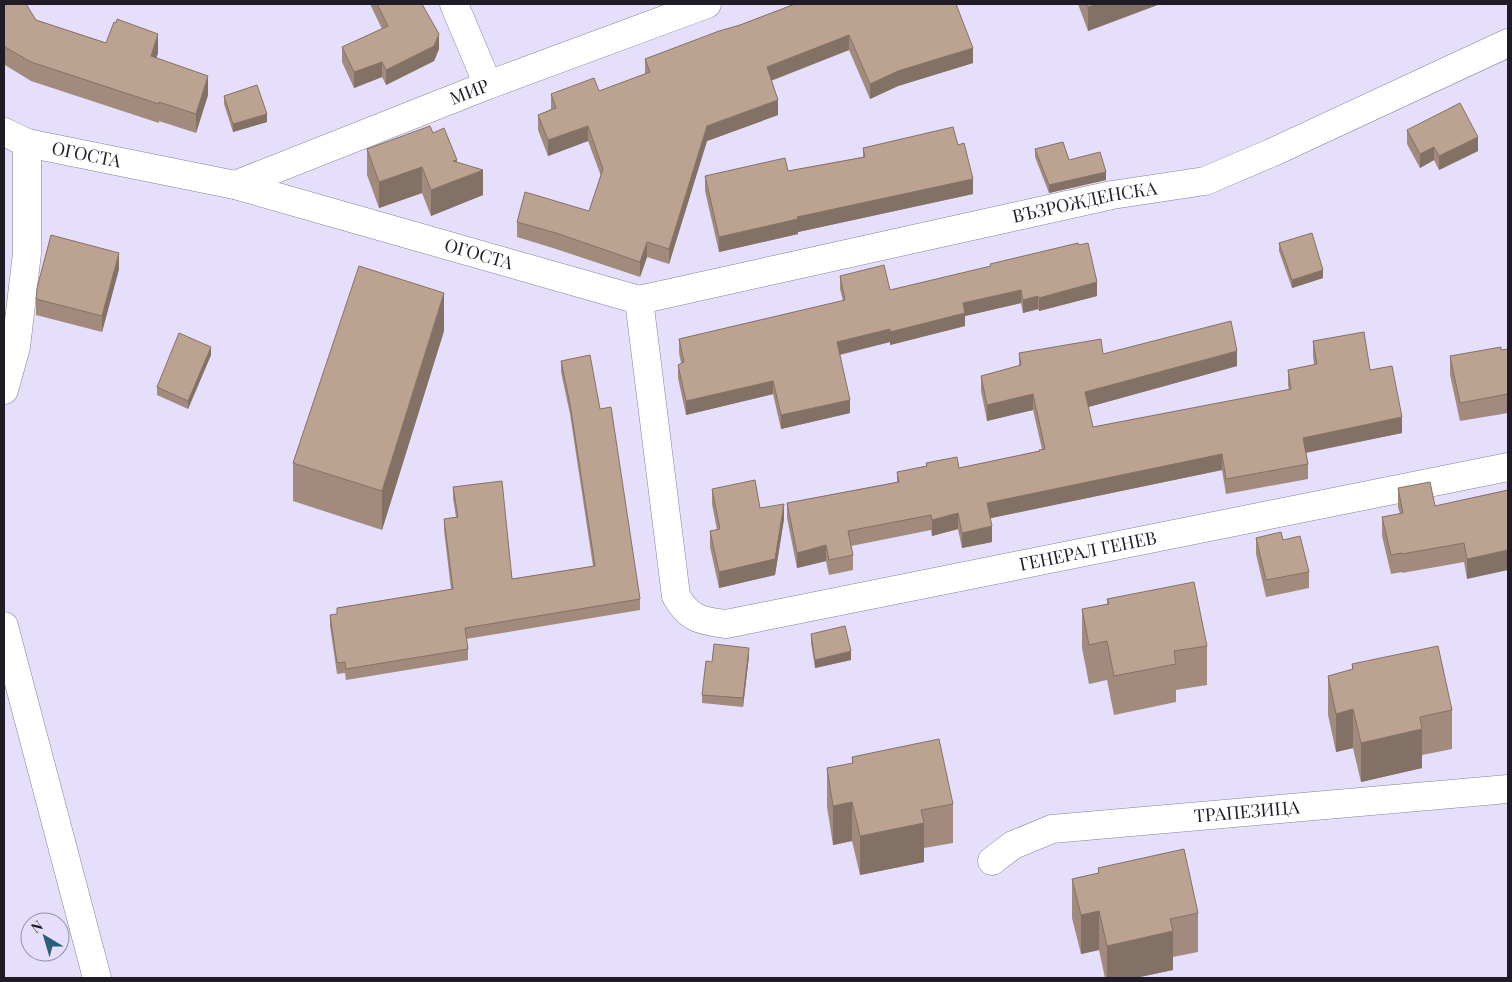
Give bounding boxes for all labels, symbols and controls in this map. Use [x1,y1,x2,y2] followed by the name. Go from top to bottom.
[446,73,493,110] street label: МИР
[50,135,124,173] street label: ОГОСТА
[1010,175,1159,228] street label: ВЪЗРОЖДЕНСКА
[442,232,517,275] street label: ОГОСТА
[1017,525,1158,576] street label: ГЕНЕРАЛ ГЕНЕВ
[1193,794,1301,828] street label: ТРАПЕЗИЦА
[20,912,70,962] north arrow
[27,916,47,937] text: N

